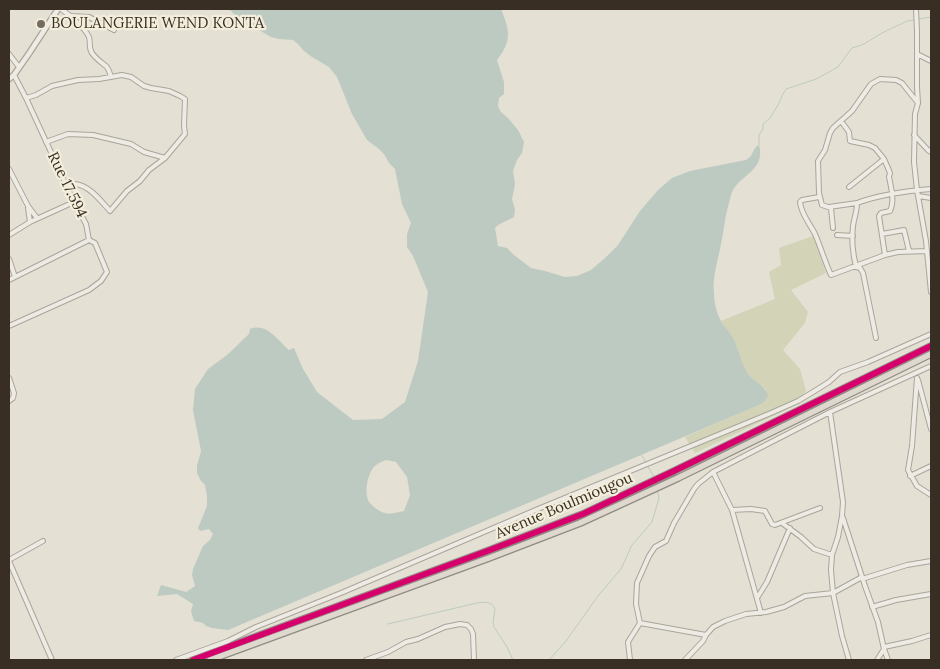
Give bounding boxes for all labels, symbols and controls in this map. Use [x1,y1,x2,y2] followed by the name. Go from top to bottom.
[51,15,264,33] place label: BOULANGERIE WEND KONTA
[35,18,47,30] marker: BOULANGERIE WEND KONTA
[43,149,91,221] street label: Rue 17.594
[493,469,635,543] street label: Avenue Boulmiougou

